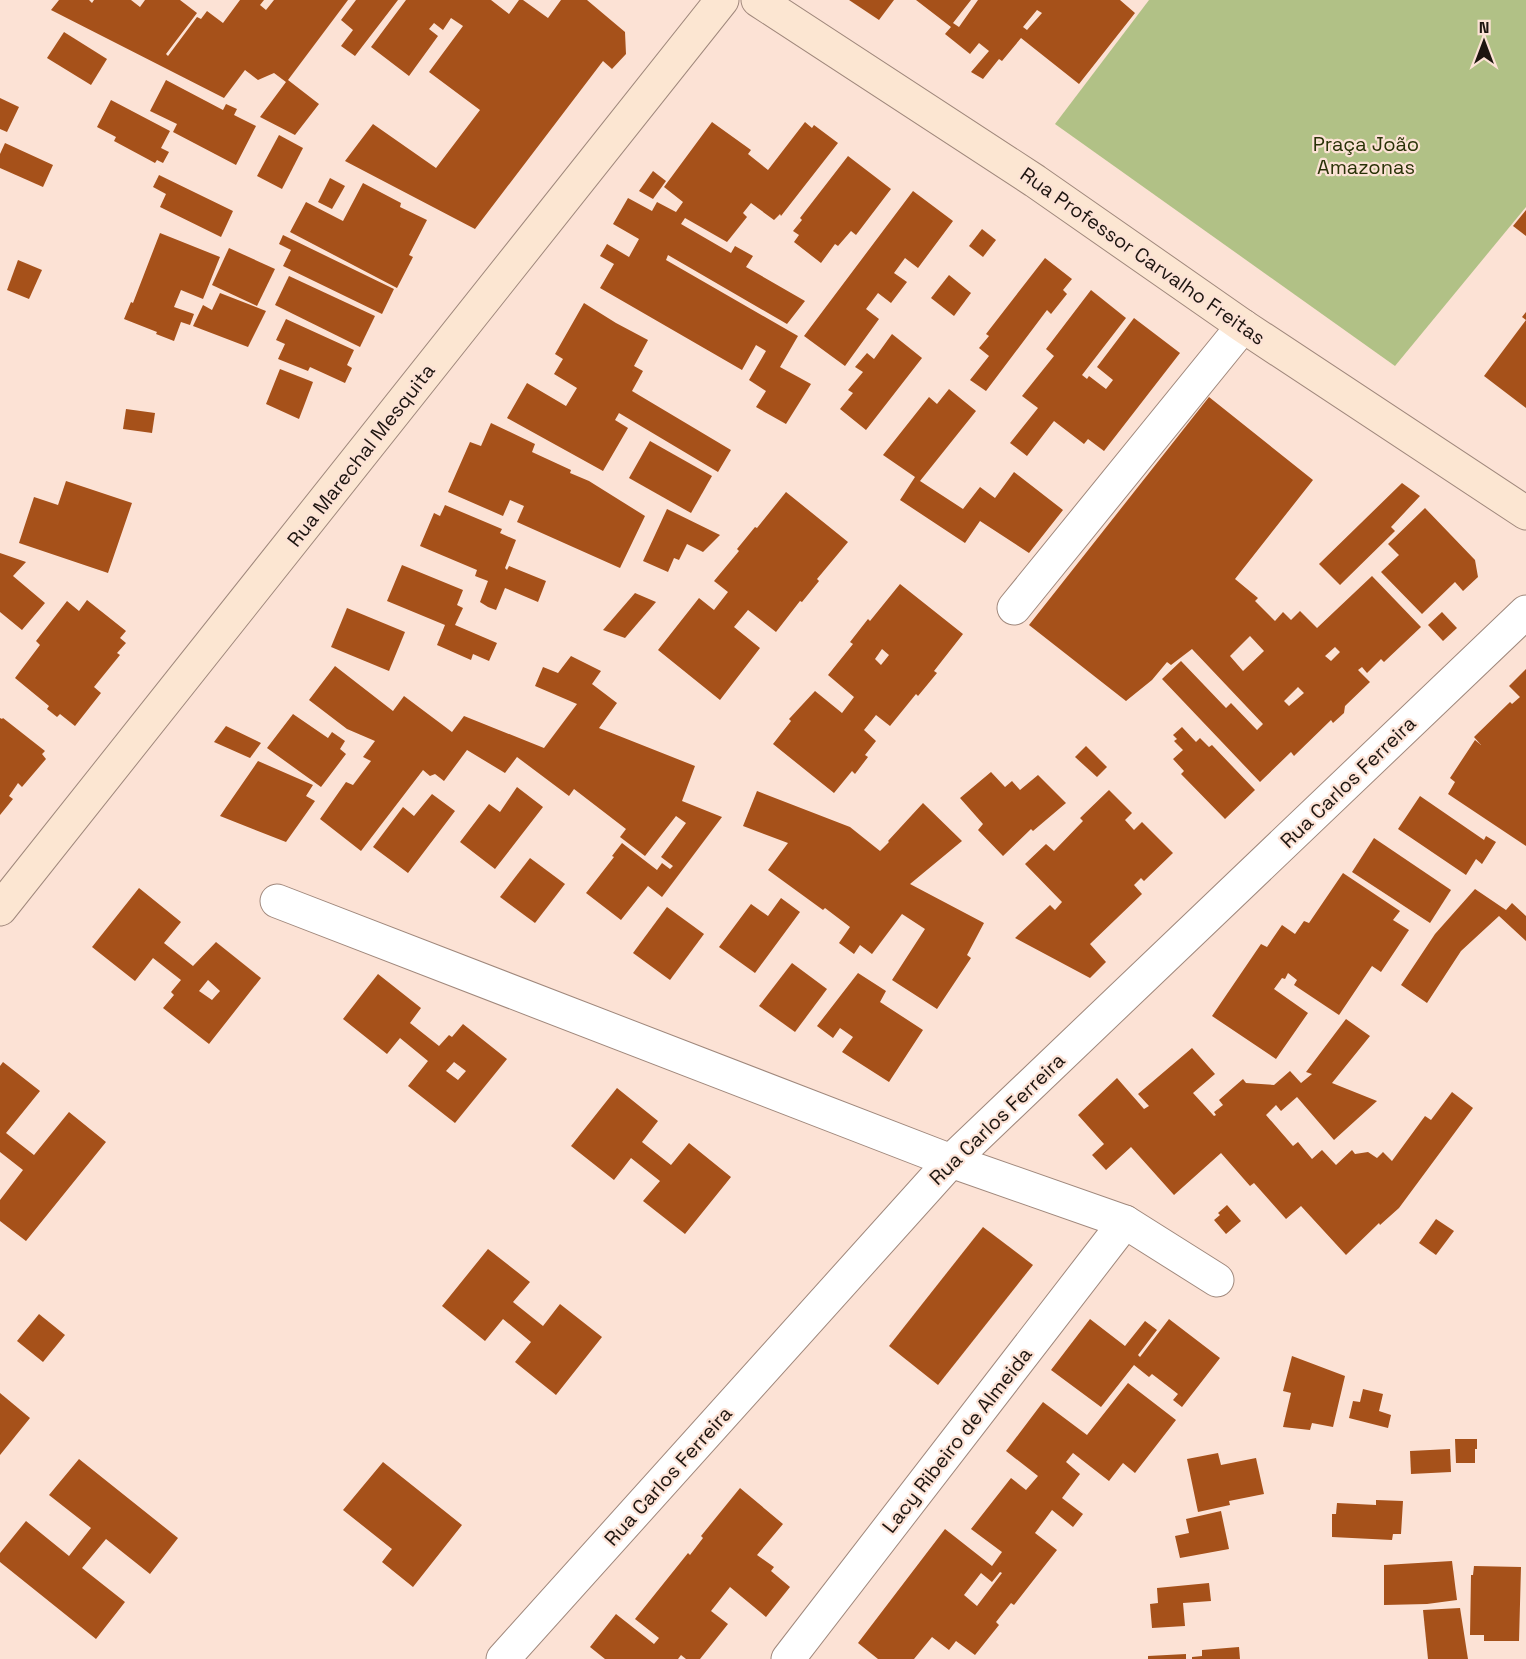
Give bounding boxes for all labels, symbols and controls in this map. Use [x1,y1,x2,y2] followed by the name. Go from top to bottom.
[1454,12,1514,72] north arrow
[1479,17,1489,38] text: N
[1313,131,1419,180] park label: Praça João Amazonas
[1015,161,1271,351] street label: Rua Professor Carvalho Freitas
[281,358,441,552] street label: Rua Marechal Mesquita
[1275,710,1421,854] street label: Rua Carlos Ferreira
[924,1047,1070,1191] street label: Rua Carlos Ferreira
[876,1342,1038,1538] street label: Lacy Ribeiro de Almeida
[598,1401,738,1551] street label: Rua Carlos Ferreira

